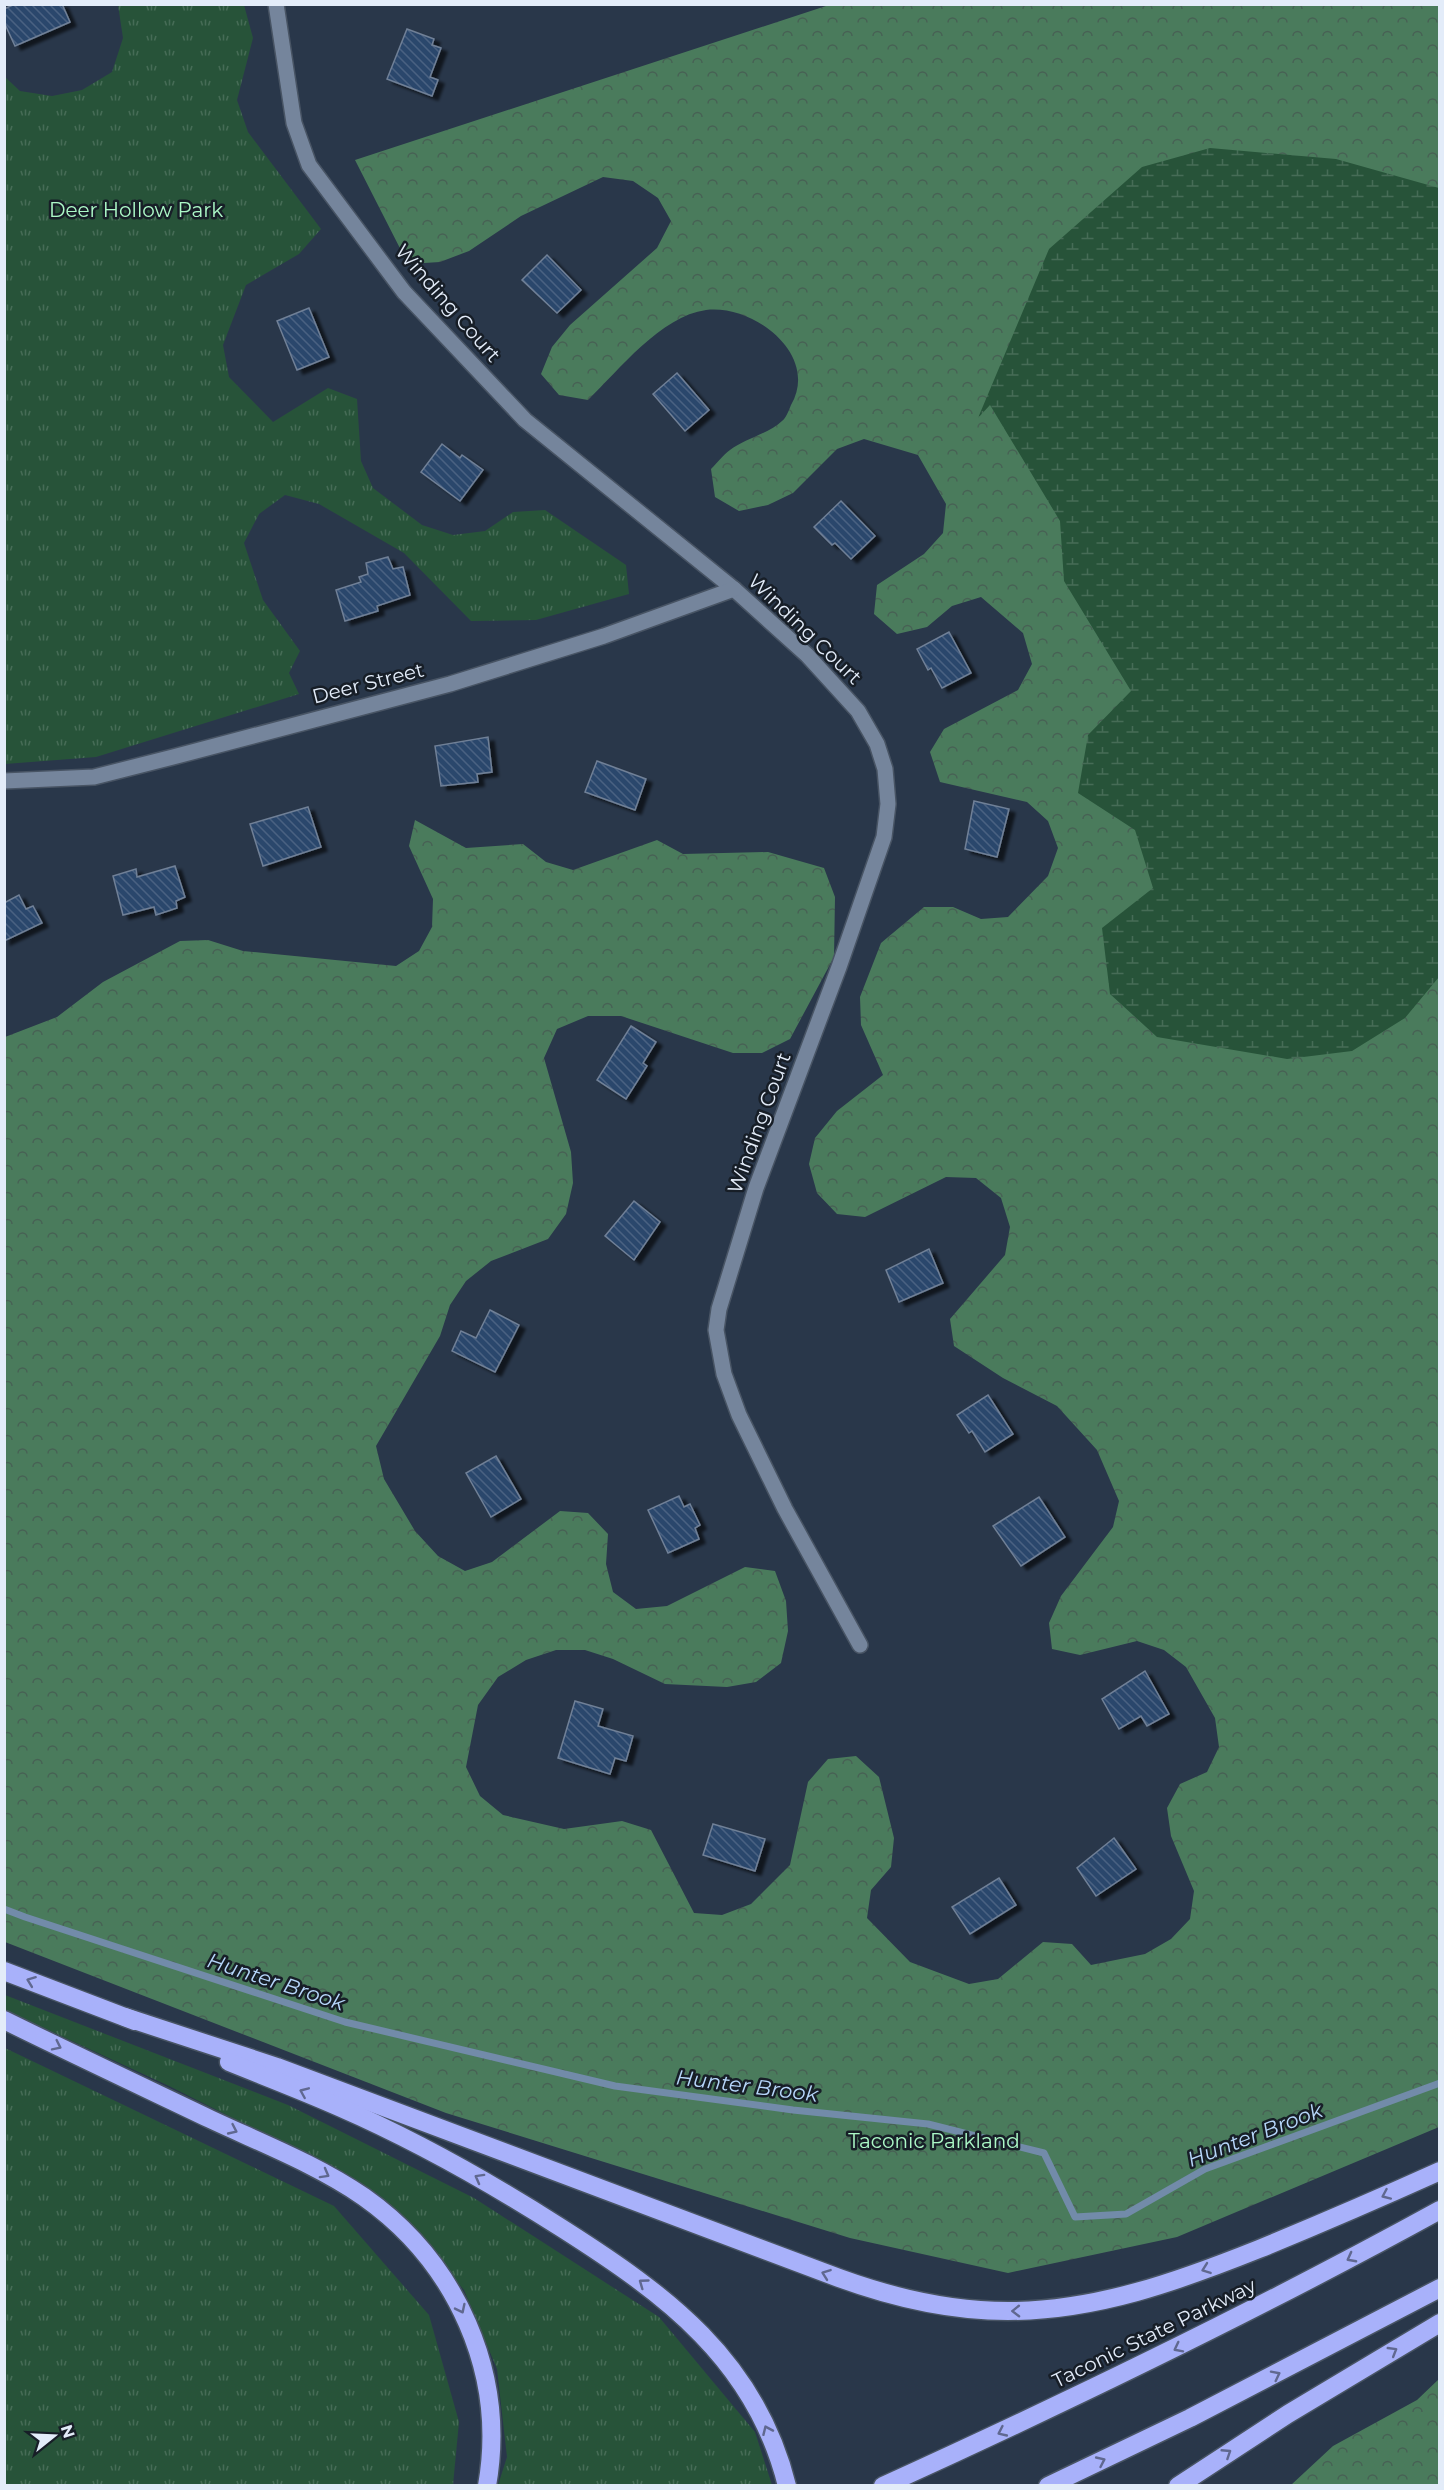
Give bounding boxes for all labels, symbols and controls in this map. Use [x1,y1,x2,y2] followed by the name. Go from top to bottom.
[49,198,223,222] park label: Deer Hollow Park
[390,239,506,367] street label: Winding Court
[743,569,867,689] street label: Winding Court
[310,658,426,708] street label: Deer Street
[722,1049,796,1197] street label: Winding Court
[204,1948,349,2016] water label: Hunter Brook
[26,1976,37,1989] one-way arrow
[51,2039,62,2050] one-way arrow
[675,2064,821,2107] water label: Hunter Brook
[300,2087,311,2099] one-way arrow
[1184,2097,1327,2172] water label: Hunter Brook
[227,2122,238,2134] one-way arrow
[848,2129,1020,2153] park label: Taconic Parkland
[319,2167,329,2178] one-way arrow
[475,2174,486,2185] one-way arrow
[1382,2188,1393,2200] one-way arrow
[1347,2251,1357,2262] one-way arrow
[1201,2262,1212,2274] one-way arrow
[821,2268,832,2281] one-way arrow
[1048,2273,1260,2393] street label: Taconic State Parkway
[639,2279,650,2290] one-way arrow
[454,2302,466,2313] one-way arrow
[1012,2304,1021,2317] one-way arrow
[1174,2341,1184,2352] one-way arrow
[1387,2346,1397,2358] one-way arrow
[1270,2370,1281,2382] one-way arrow
[24,2406,84,2466] north arrow
[57,2422,79,2441] text: N
[998,2425,1009,2437] one-way arrow
[763,2426,775,2437] one-way arrow
[1220,2449,1231,2460] one-way arrow
[1095,2456,1106,2468] one-way arrow

